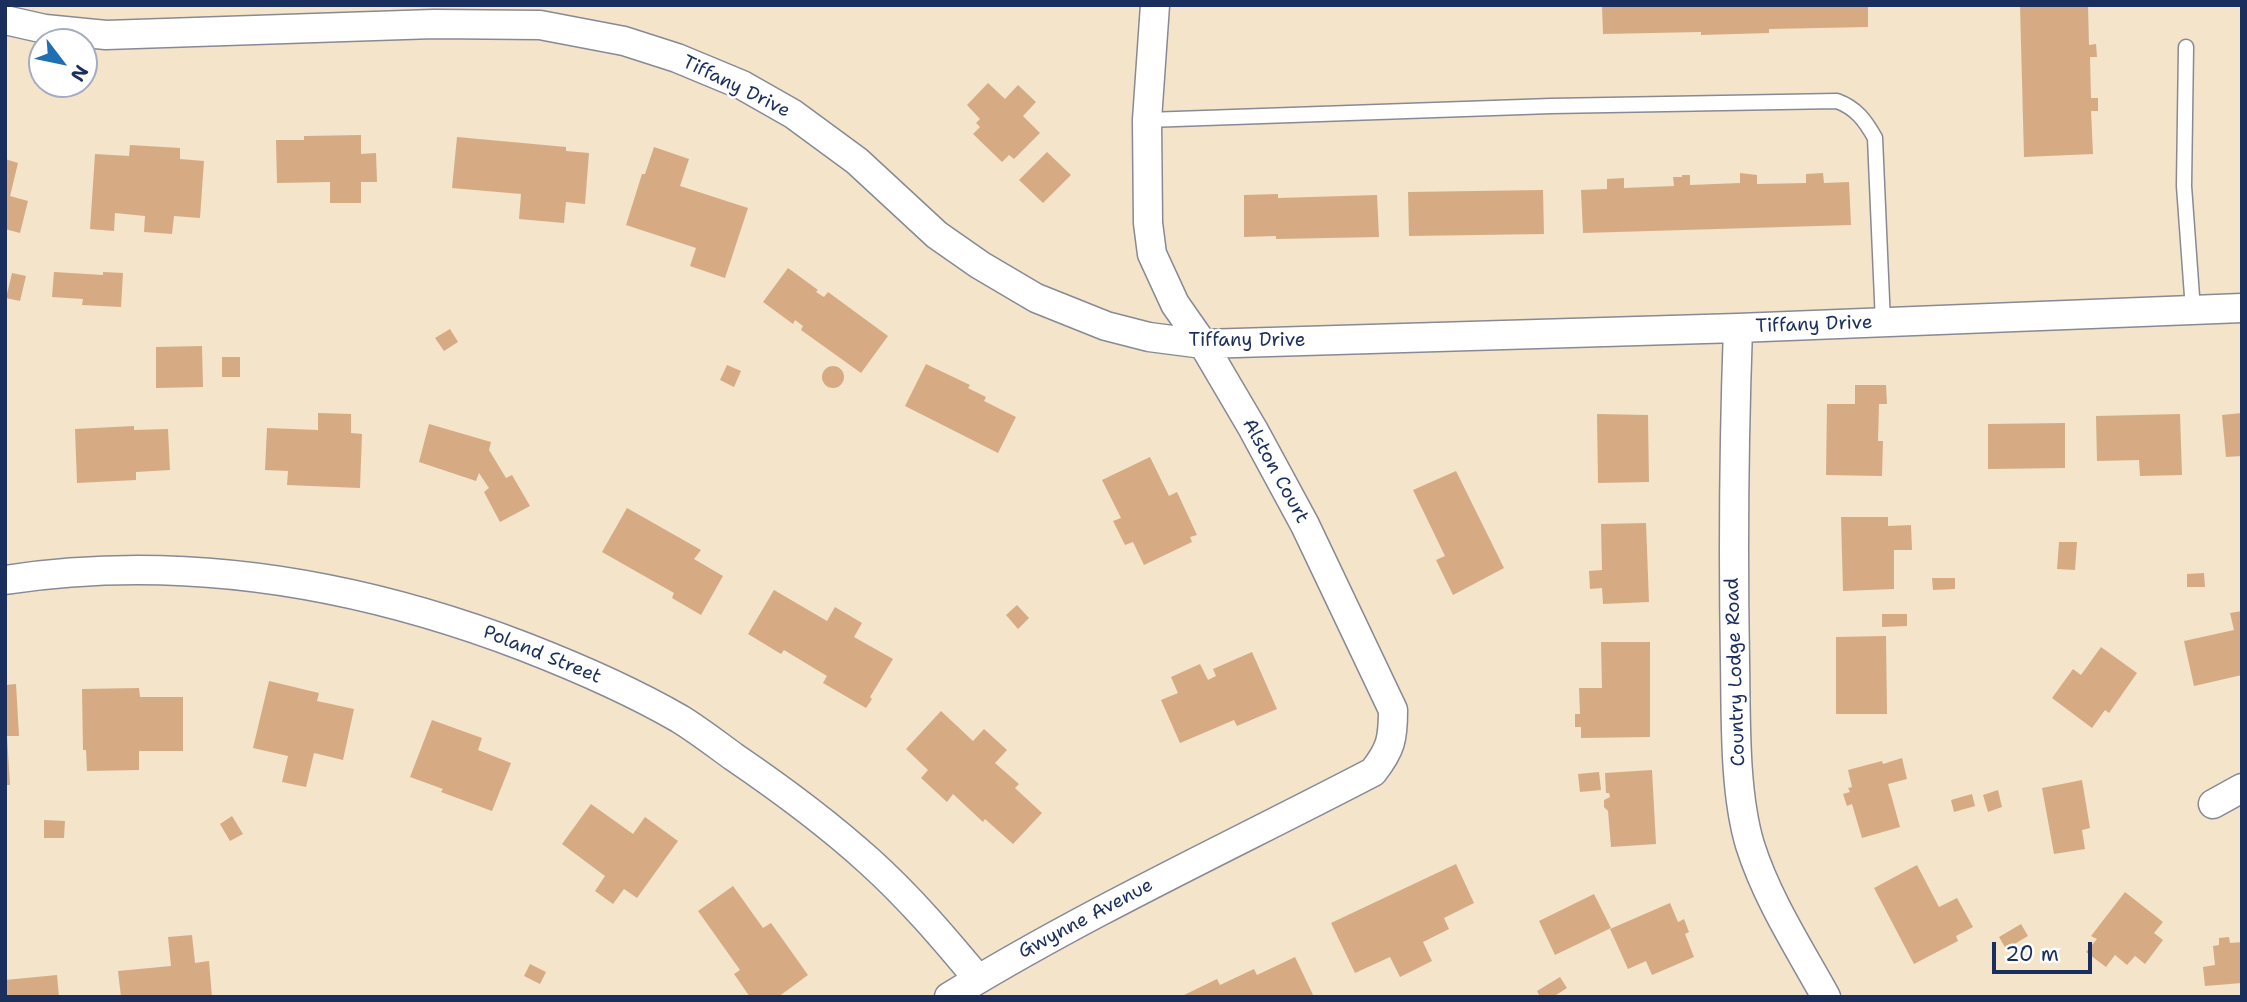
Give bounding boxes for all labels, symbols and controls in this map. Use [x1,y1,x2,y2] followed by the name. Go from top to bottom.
[28,28,98,98] north arrow
[678,51,794,123] street label: Tiffany Drive
[65,60,94,86] text: N
[1755,312,1873,338] street label: Tiffany Drive
[1189,330,1305,352] street label: Tiffany Drive
[1237,415,1313,527] street label: Alston Court
[1721,577,1751,767] street label: Country Lodge Road
[480,621,604,689] street label: Poland Street
[1015,874,1157,964] street label: Gwynne Avenue
[1995,928,2095,972] scale bar
[2005,940,2059,968] text: 20 m

